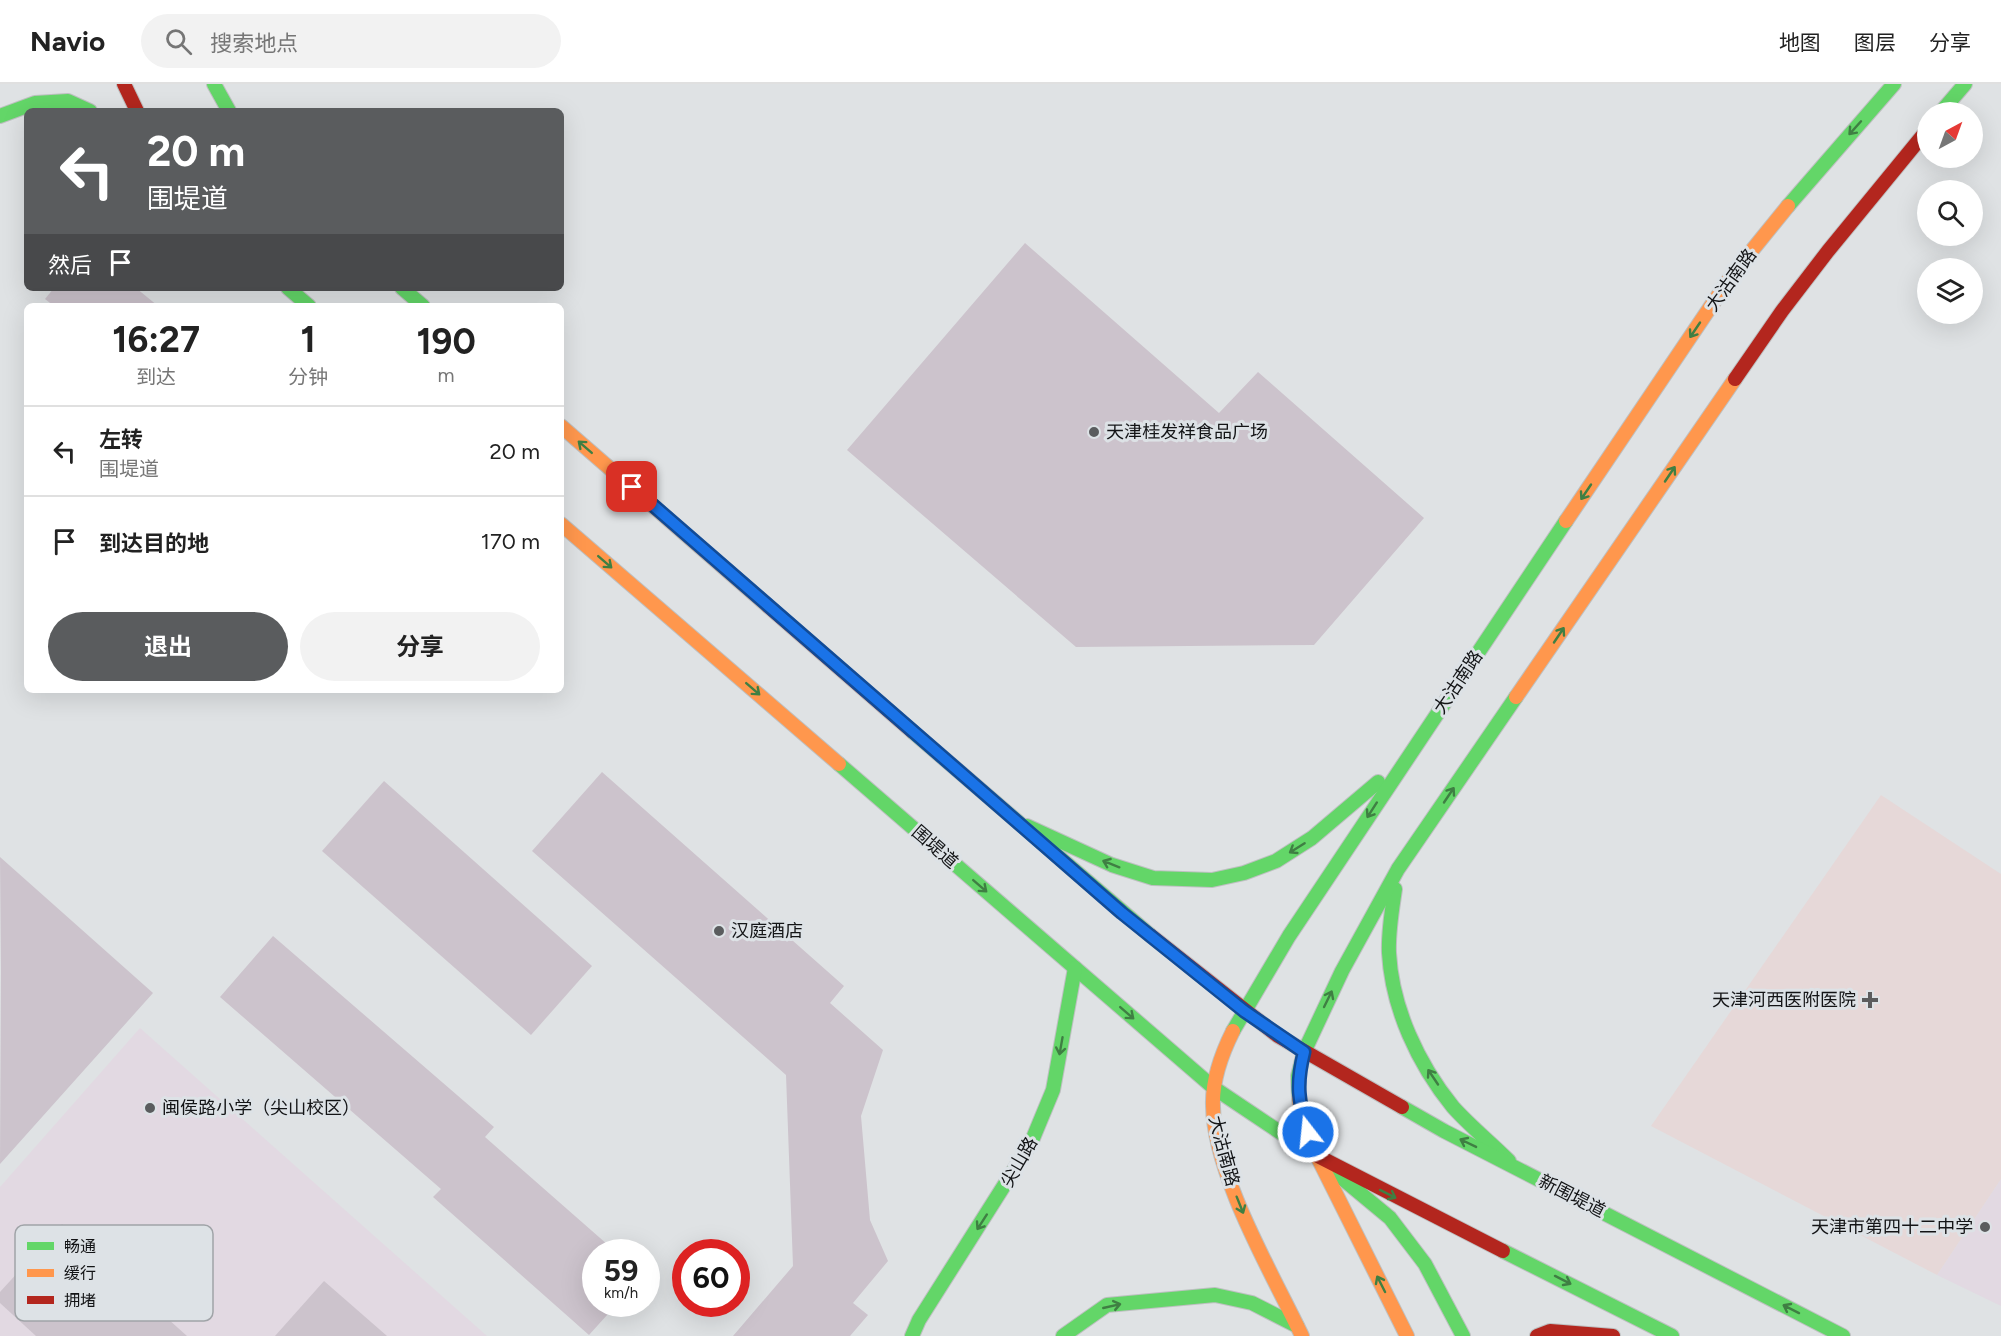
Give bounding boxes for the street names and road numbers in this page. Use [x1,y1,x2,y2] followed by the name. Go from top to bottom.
[1701,244,1761,316] street label: 大沽南路
[1429,646,1487,718] street label: 大沽南路
[907,821,963,873] street label: 围堤道
[1204,1113,1244,1189] street label: 大沽南路
[996,1133,1042,1191] street label: 尖山路
[1535,1170,1609,1222] street label: 新围堤道

